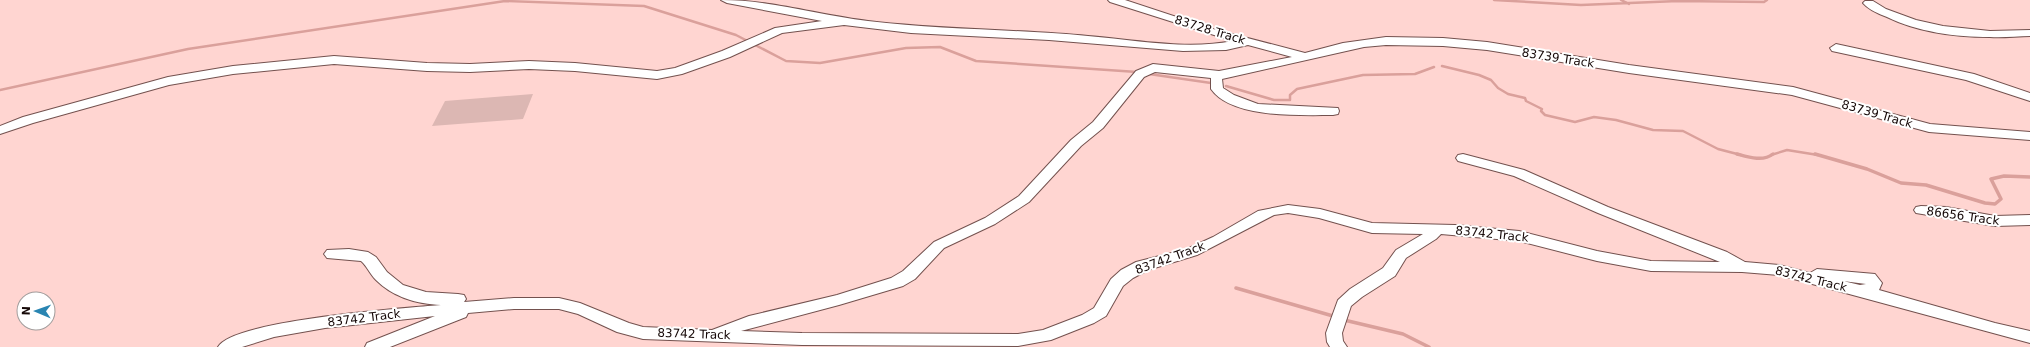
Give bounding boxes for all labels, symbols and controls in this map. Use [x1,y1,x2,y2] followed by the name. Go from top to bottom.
[1173,13,1247,47] street label: 83728 Track
[1521,45,1595,71] street label: 83739 Track
[1840,97,1914,131] street label: 83739 Track
[1926,204,2000,228] street label: 86656 Track
[1455,223,1529,245] street label: 83742 Track
[1133,239,1207,277] street label: 83742 Track
[1774,263,1848,295] street label: 83742 Track
[16,291,56,331] north arrow
[20,306,33,316] text: N
[327,307,401,329] street label: 83742 Track
[657,326,731,342] street label: 83742 Track

